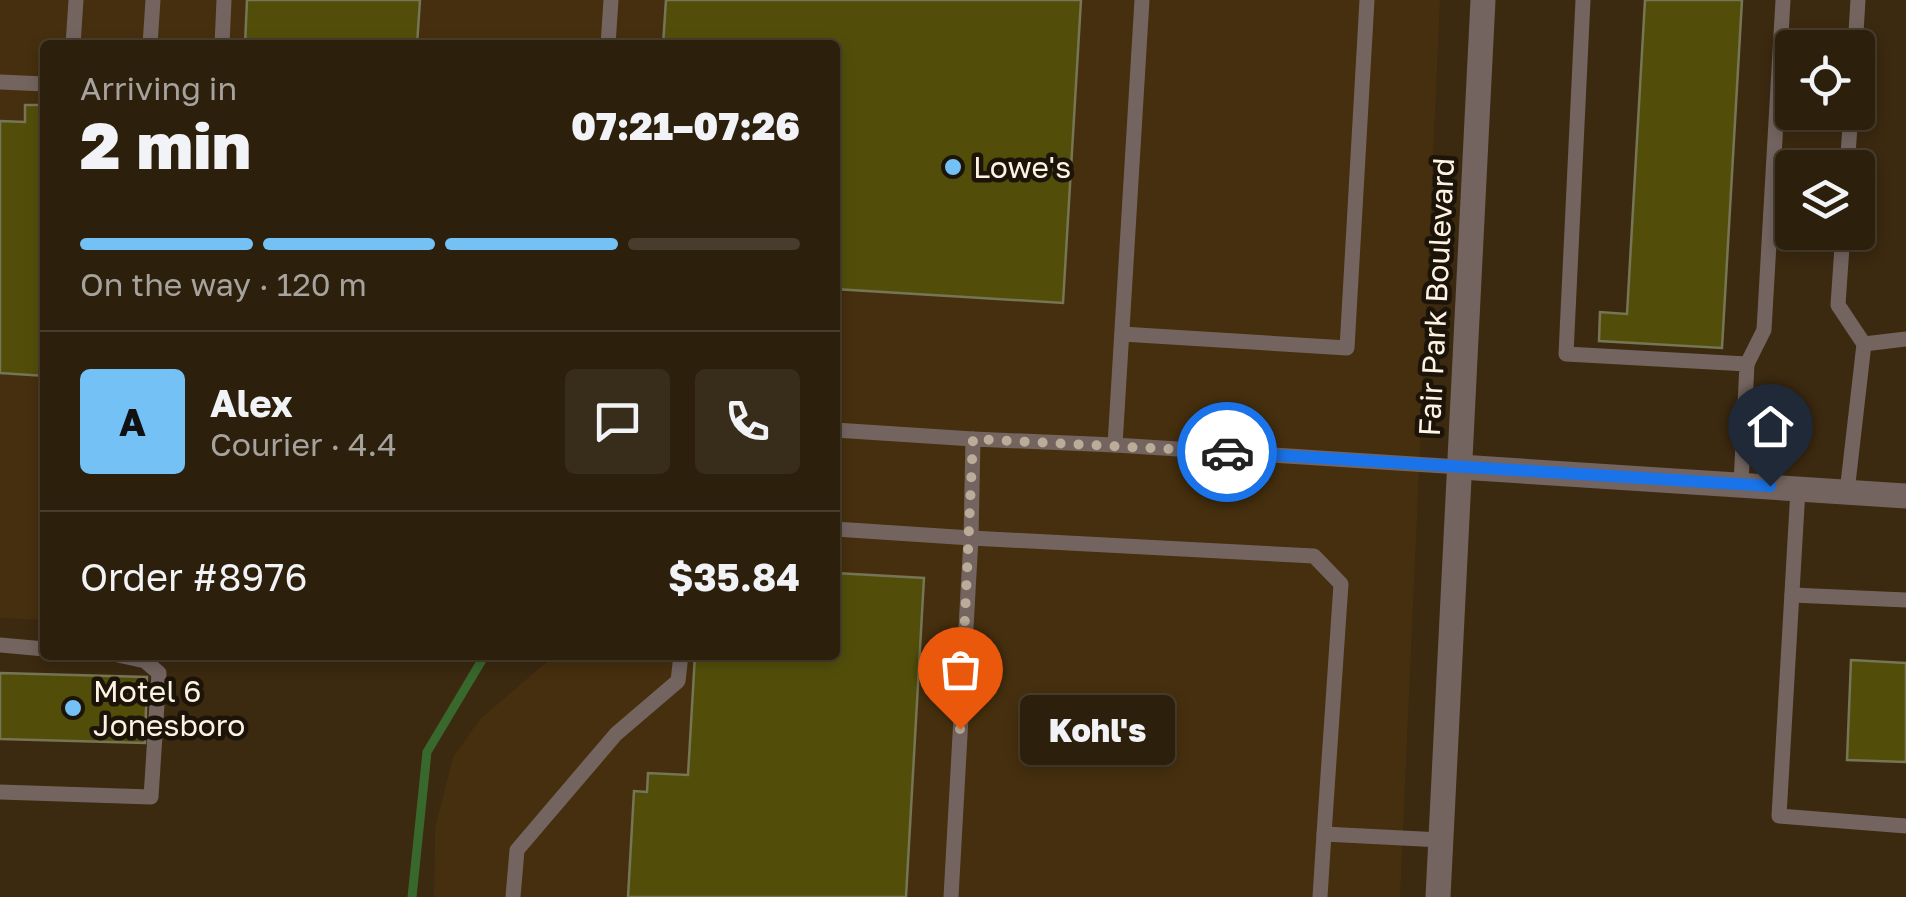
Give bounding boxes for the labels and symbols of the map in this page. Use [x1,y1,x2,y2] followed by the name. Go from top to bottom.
[973,149,1071,185] place label: Lowe's
[942,156,964,178] marker: Lowe's
[1411,157,1461,437] street label: Fair Park Boulevard
[1728,384,1813,487] pin
[1177,402,1277,502] courier
[918,627,1003,730] pin
[93,673,245,743] place label: Motel 6 Jonesboro
[1020,694,1175,764] callout: Kohl's
[62,697,84,719] marker: Motel 6 Jonesboro

